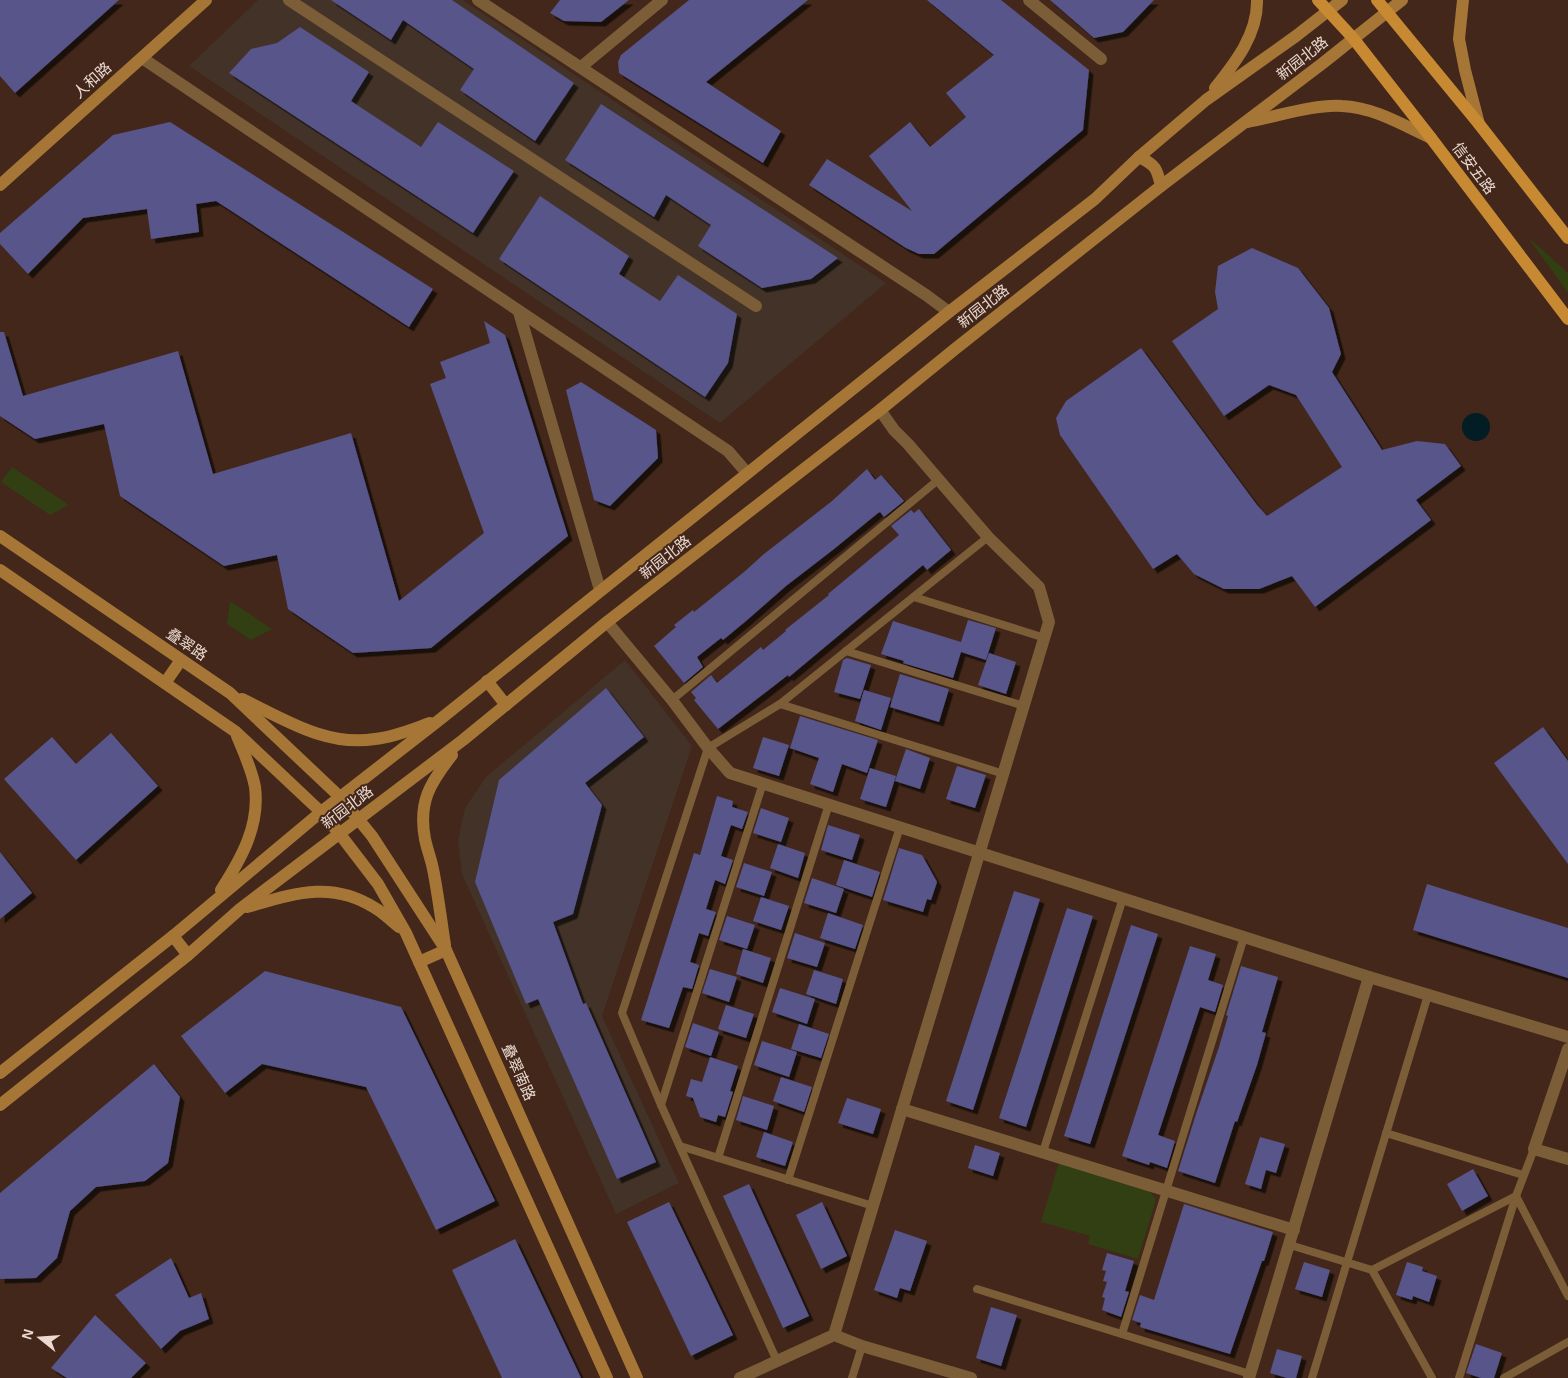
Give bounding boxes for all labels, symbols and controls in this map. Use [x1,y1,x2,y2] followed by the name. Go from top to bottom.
[1273,33,1331,83] street label: 新园北路
[70,59,114,101] street label: 人和路
[1449,139,1499,197] street label: 信安五路
[954,281,1012,331] street label: 新园北路
[636,532,694,582] street label: 新园北路
[164,624,210,664] street label: 叠翠路
[318,782,376,832] street label: 新园北路
[499,1041,539,1103] street label: 叠翠南路
[15,1313,65,1363] north arrow
[18,1327,37,1341] text: N

